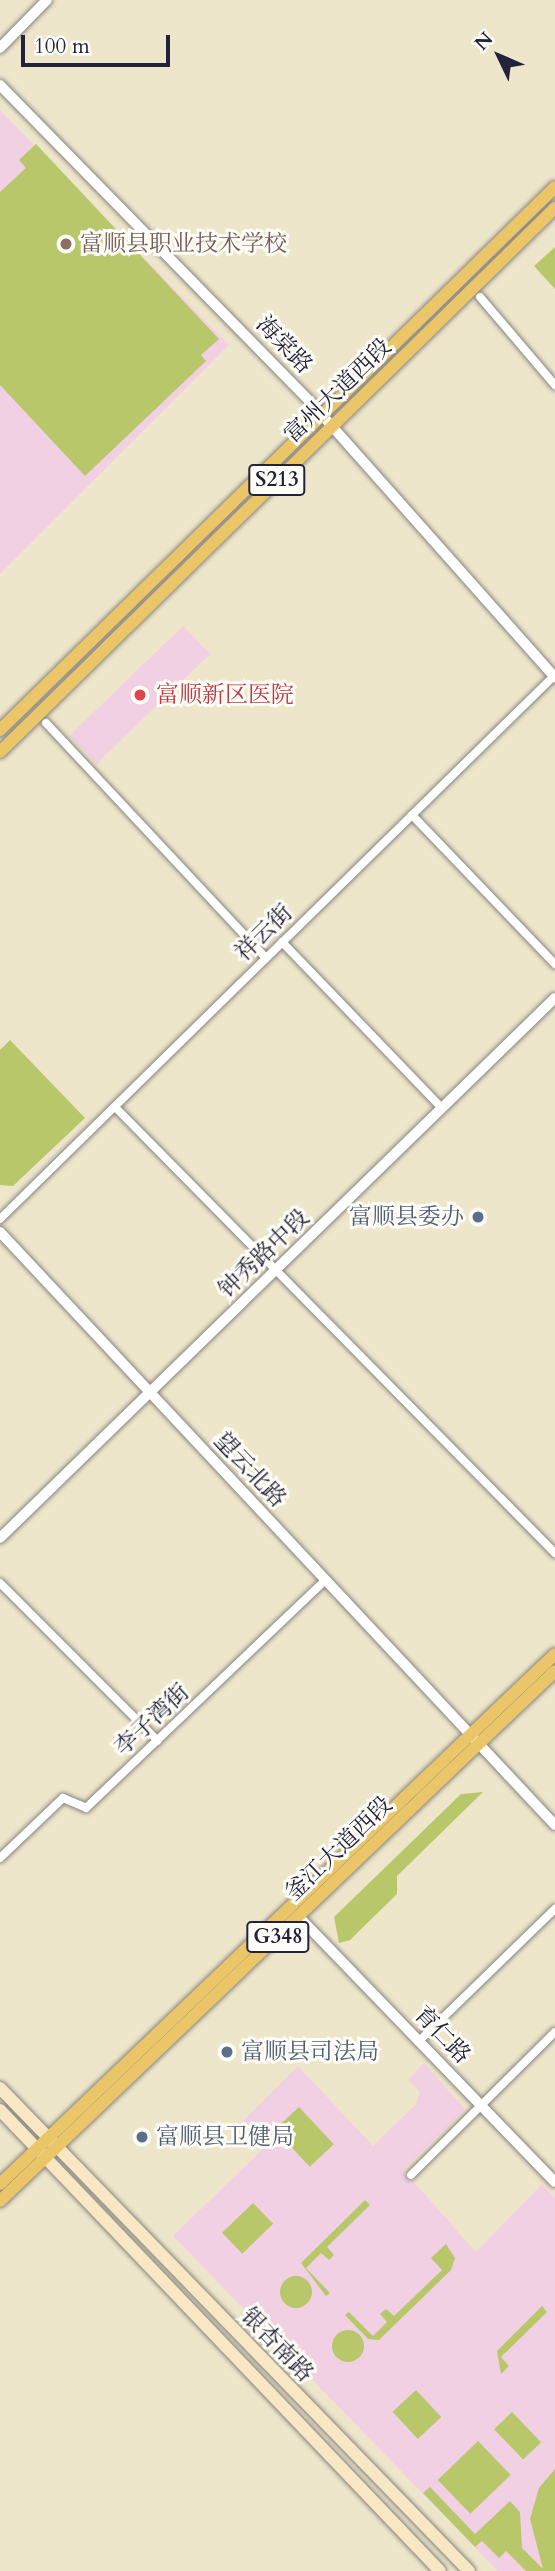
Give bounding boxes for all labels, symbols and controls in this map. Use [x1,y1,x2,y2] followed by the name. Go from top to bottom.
[24,21,173,65] scale bar
[464,21,534,91] north arrow
[469,26,499,56] text: N
[34,32,90,61] text: 100 m
[80,230,287,258] place label: 富顺县职业技术学校
[58,236,74,252] marker: 富顺县职业技术学校
[250,311,318,379] street label: 海棠路
[279,333,397,449] street label: 富州大道西段
[247,462,307,498] road number: S213
[156,681,294,709] place label: 富顺新区医院
[130,685,150,705] marker: 富顺新区医院
[230,899,298,967] street label: 祥云街
[349,1203,464,1231] place label: 富顺县委办
[213,1204,315,1304] street label: 钟秀路中段
[470,1209,486,1225] marker: 富顺县委办
[209,1427,291,1513] street label: 望云北路
[109,1679,195,1761] street label: 李子湾街
[280,1791,398,1907] street label: 釜江大道西段
[245,1920,311,1954] road number: G348
[408,2001,476,2069] street label: 育仁路
[241,2038,379,2066] place label: 富顺县司法局
[219,2044,235,2060] marker: 富顺县司法局
[156,2123,294,2151] place label: 富顺县卫健局
[134,2129,150,2145] marker: 富顺县卫健局
[235,2302,319,2388] street label: 银杏南路

